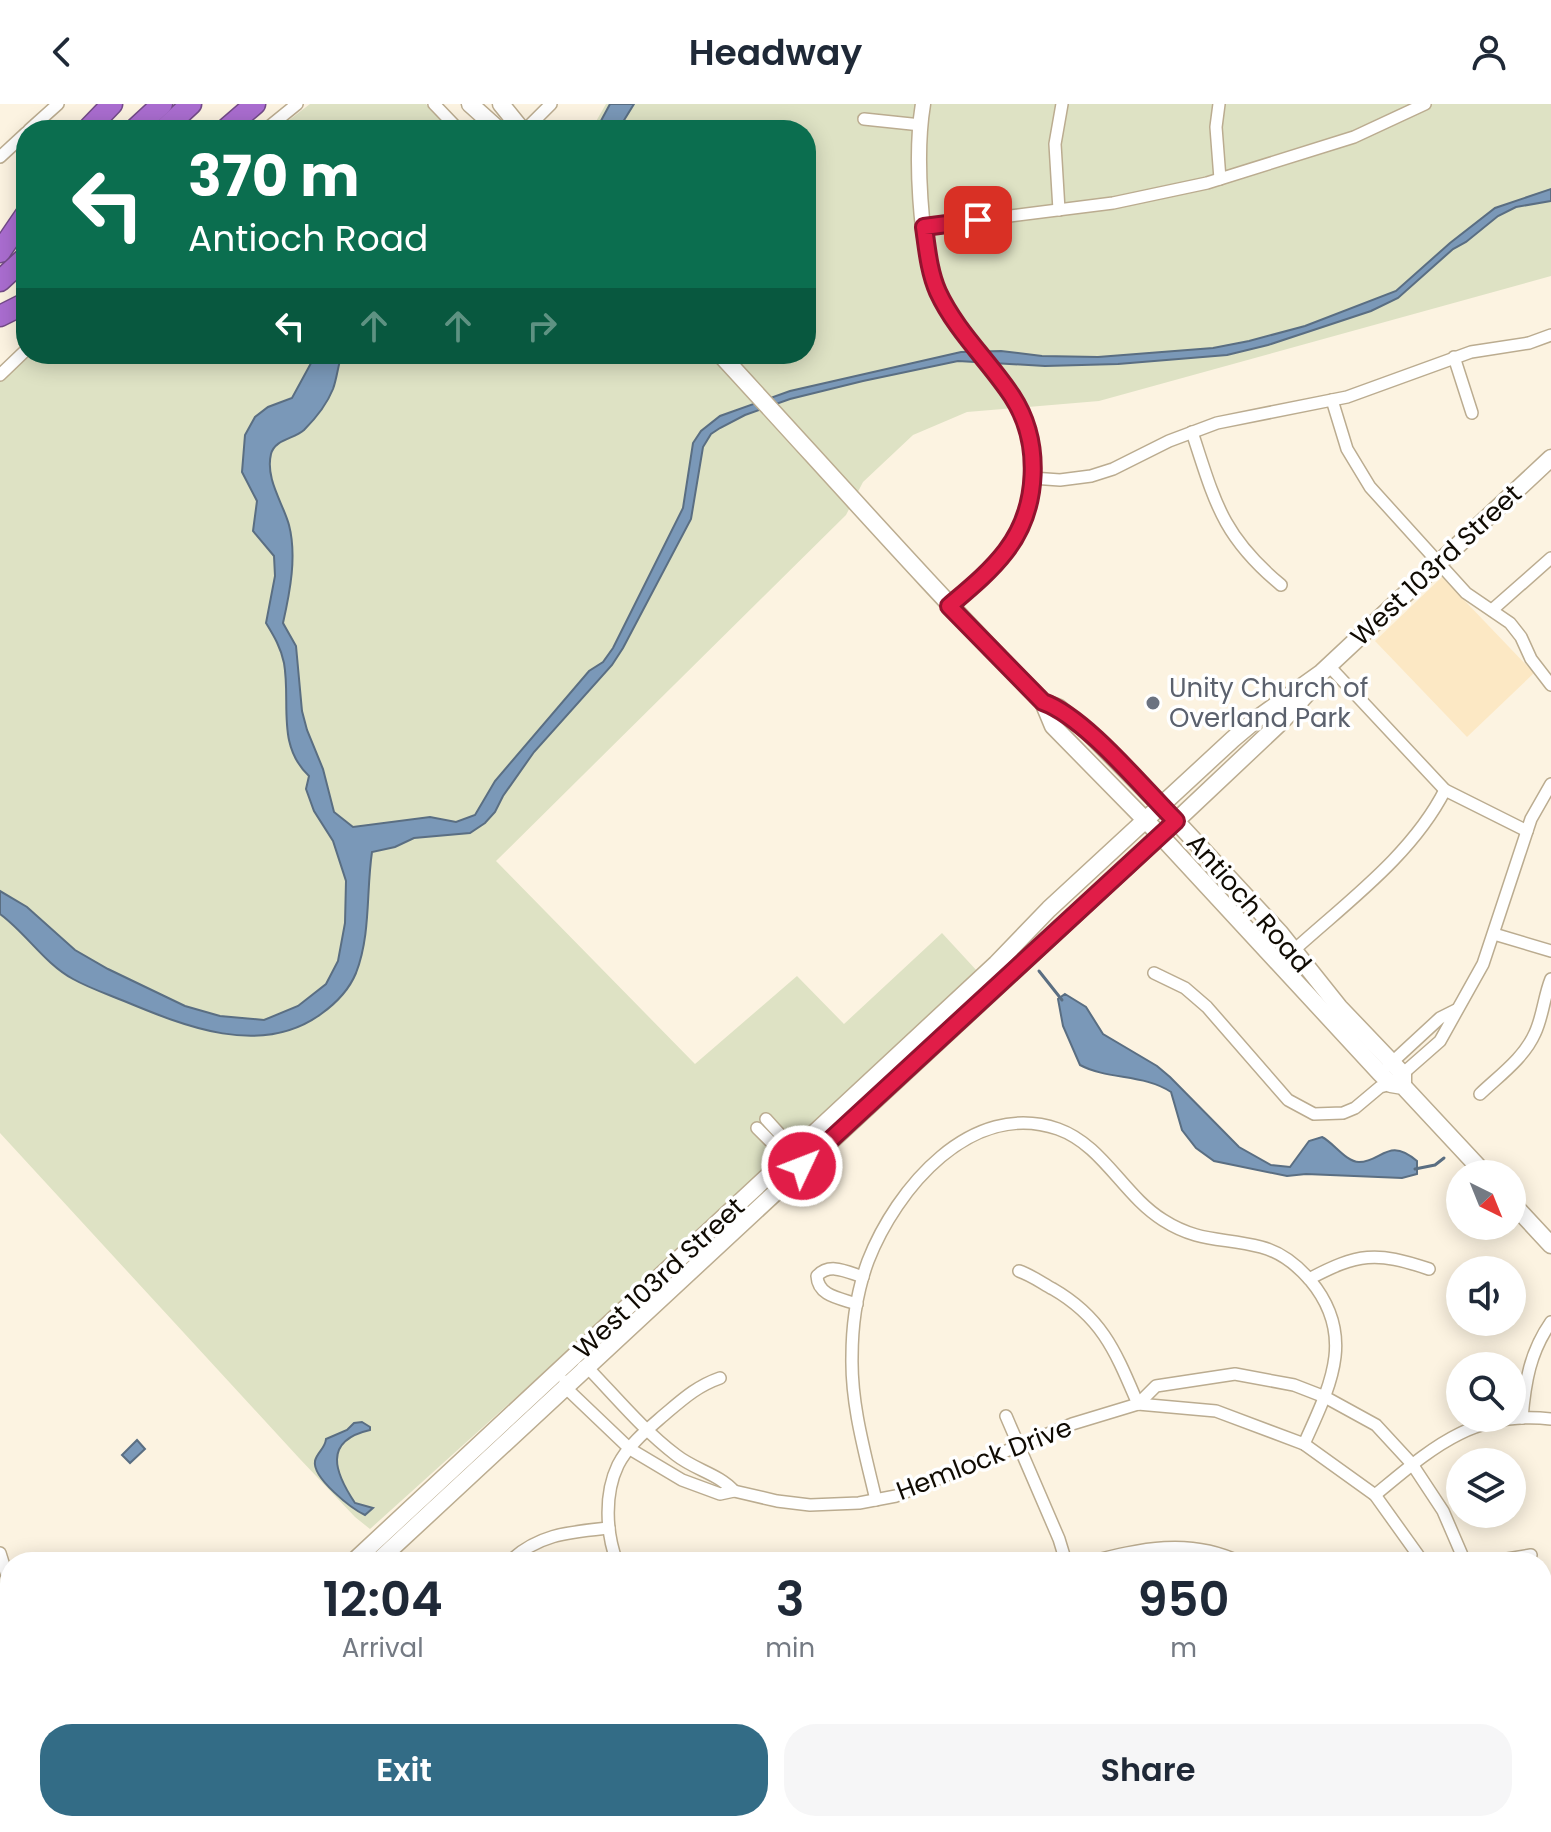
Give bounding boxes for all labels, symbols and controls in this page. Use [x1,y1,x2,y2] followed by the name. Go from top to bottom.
[689,27,862,78] text: Headway
[40,30,84,74] icon: back
[1467,30,1511,74] icon: person
[188,137,360,216] text: 370 m
[56,152,160,256] icon: left
[944,186,1012,254] pin
[956,198,1000,242] icon: arrive
[188,213,428,264] text: Antioch Road
[268,304,312,348] icon: left
[352,304,396,348] icon: ahead
[436,304,480,348] icon: ahead
[520,304,564,348] icon: right
[1343,476,1529,654] street label: West 103rd Street
[1169,670,1368,736] place label: Unity Church of Overland Park
[1144,694,1162,712] marker: Unity Church of Overland Park
[1178,826,1320,980] street label: Antioch Road
[760,1124,844,1208] position arrow
[1446,1160,1526,1240] north arrow
[1446,1160,1526,1528] map controls
[566,1189,752,1367] street label: West 103rd Street
[1446,1256,1526,1336] button: sound
[1446,1352,1526,1432] button: search
[891,1409,1077,1509] street label: Hemlock Drive
[1446,1448,1526,1528] button: layers
[322,1566,443,1633] text: 12:04
[776,1566,805,1633] text: 3
[1138,1566,1230,1633] text: 950
[342,1630,424,1666] text: Arrival
[765,1630,815,1666] text: min
[1170,1630,1197,1666] text: m
[40,1724,768,1816] button: Exit
[784,1724,1512,1816] button: Share

